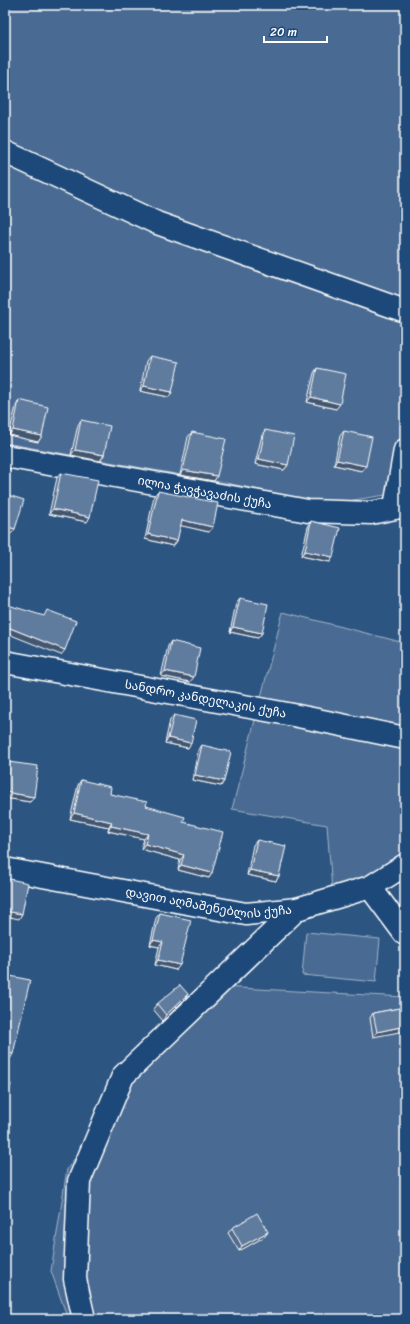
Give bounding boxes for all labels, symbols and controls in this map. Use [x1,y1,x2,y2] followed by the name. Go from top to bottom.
[264,18,327,44] scale bar
[270,21,297,43] text: 20 m
[136,469,274,515] street label: ილია ჭავჭავაძის ქუჩა
[123,673,288,725] street label: სანდრო კანდელაკის ქუჩა
[124,881,293,925] street label: დავით აღმაშენებლის ქუჩა

